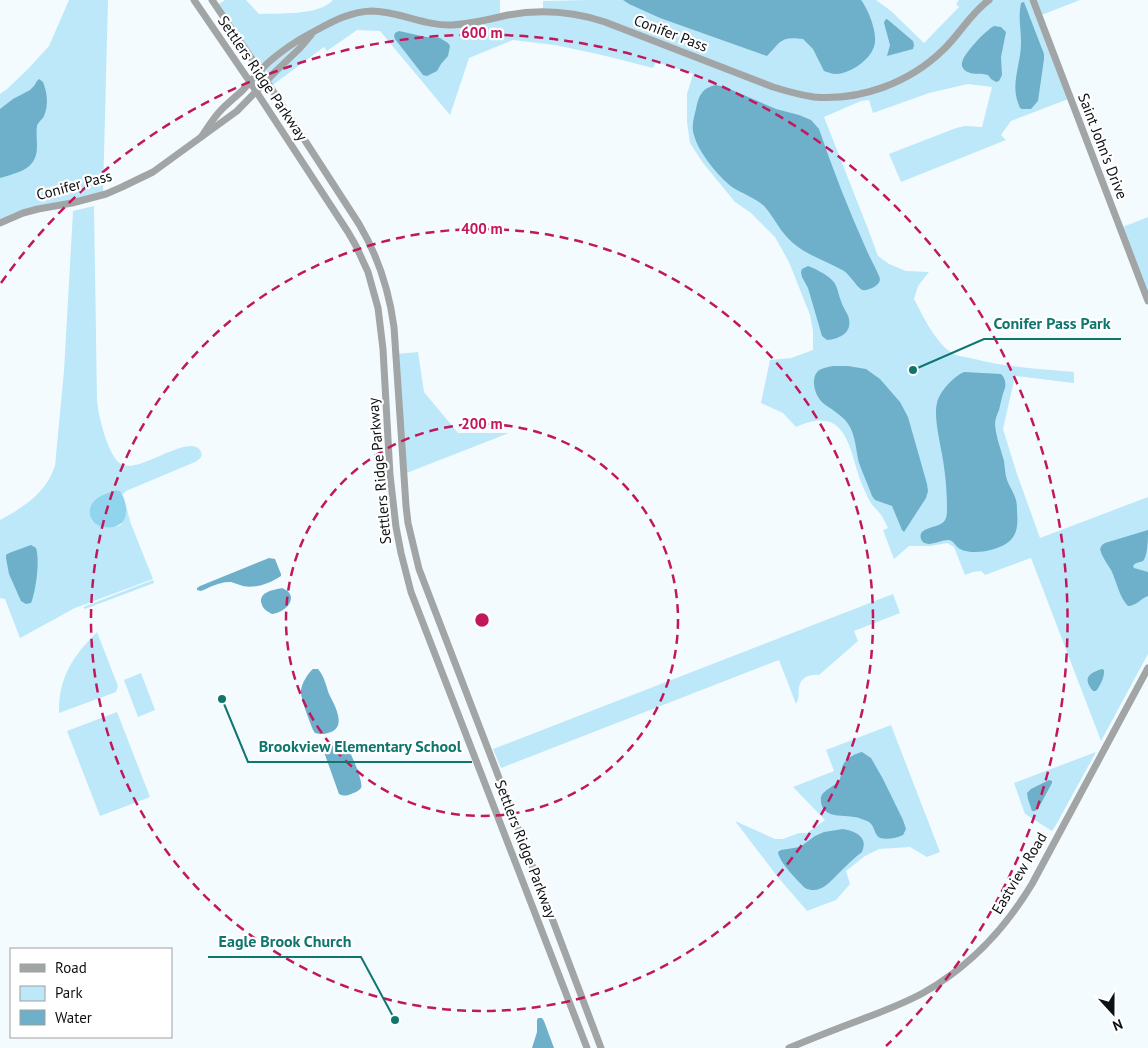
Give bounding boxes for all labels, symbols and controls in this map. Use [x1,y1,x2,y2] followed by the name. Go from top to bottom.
[631,10,711,56] street label: Conifer Pass
[214,12,312,144] street label: Settlers Ridge Parkway
[461,23,503,42] text: 600 m
[1074,90,1132,202] street label: Saint John's Drive
[34,166,114,204] street label: Conifer Pass
[461,219,503,238] text: 400 m
[984,308,1121,339] callout: Conifer Pass Park
[993,313,1111,333] text: Conifer Pass Park
[363,397,395,545] street label: Settlers Ridge Parkway
[461,414,503,433] text: 200 m
[473,611,491,629] centre of rings
[248,731,472,762] callout: Brookview Elementary School
[259,736,462,756] text: Brookview Elementary School
[491,777,561,921] street label: Settlers Ridge Parkway
[987,829,1051,917] street label: Eastview Road
[208,926,361,957] callout: Eagle Brook Church
[219,931,351,951] text: Eagle Brook Church
[10,948,172,1038] legend
[55,958,87,977] text: Road
[55,983,83,1002] text: Park
[1088,988,1138,1038] north arrow
[55,1008,92,1027] text: Water
[1110,1015,1125,1035] text: N

